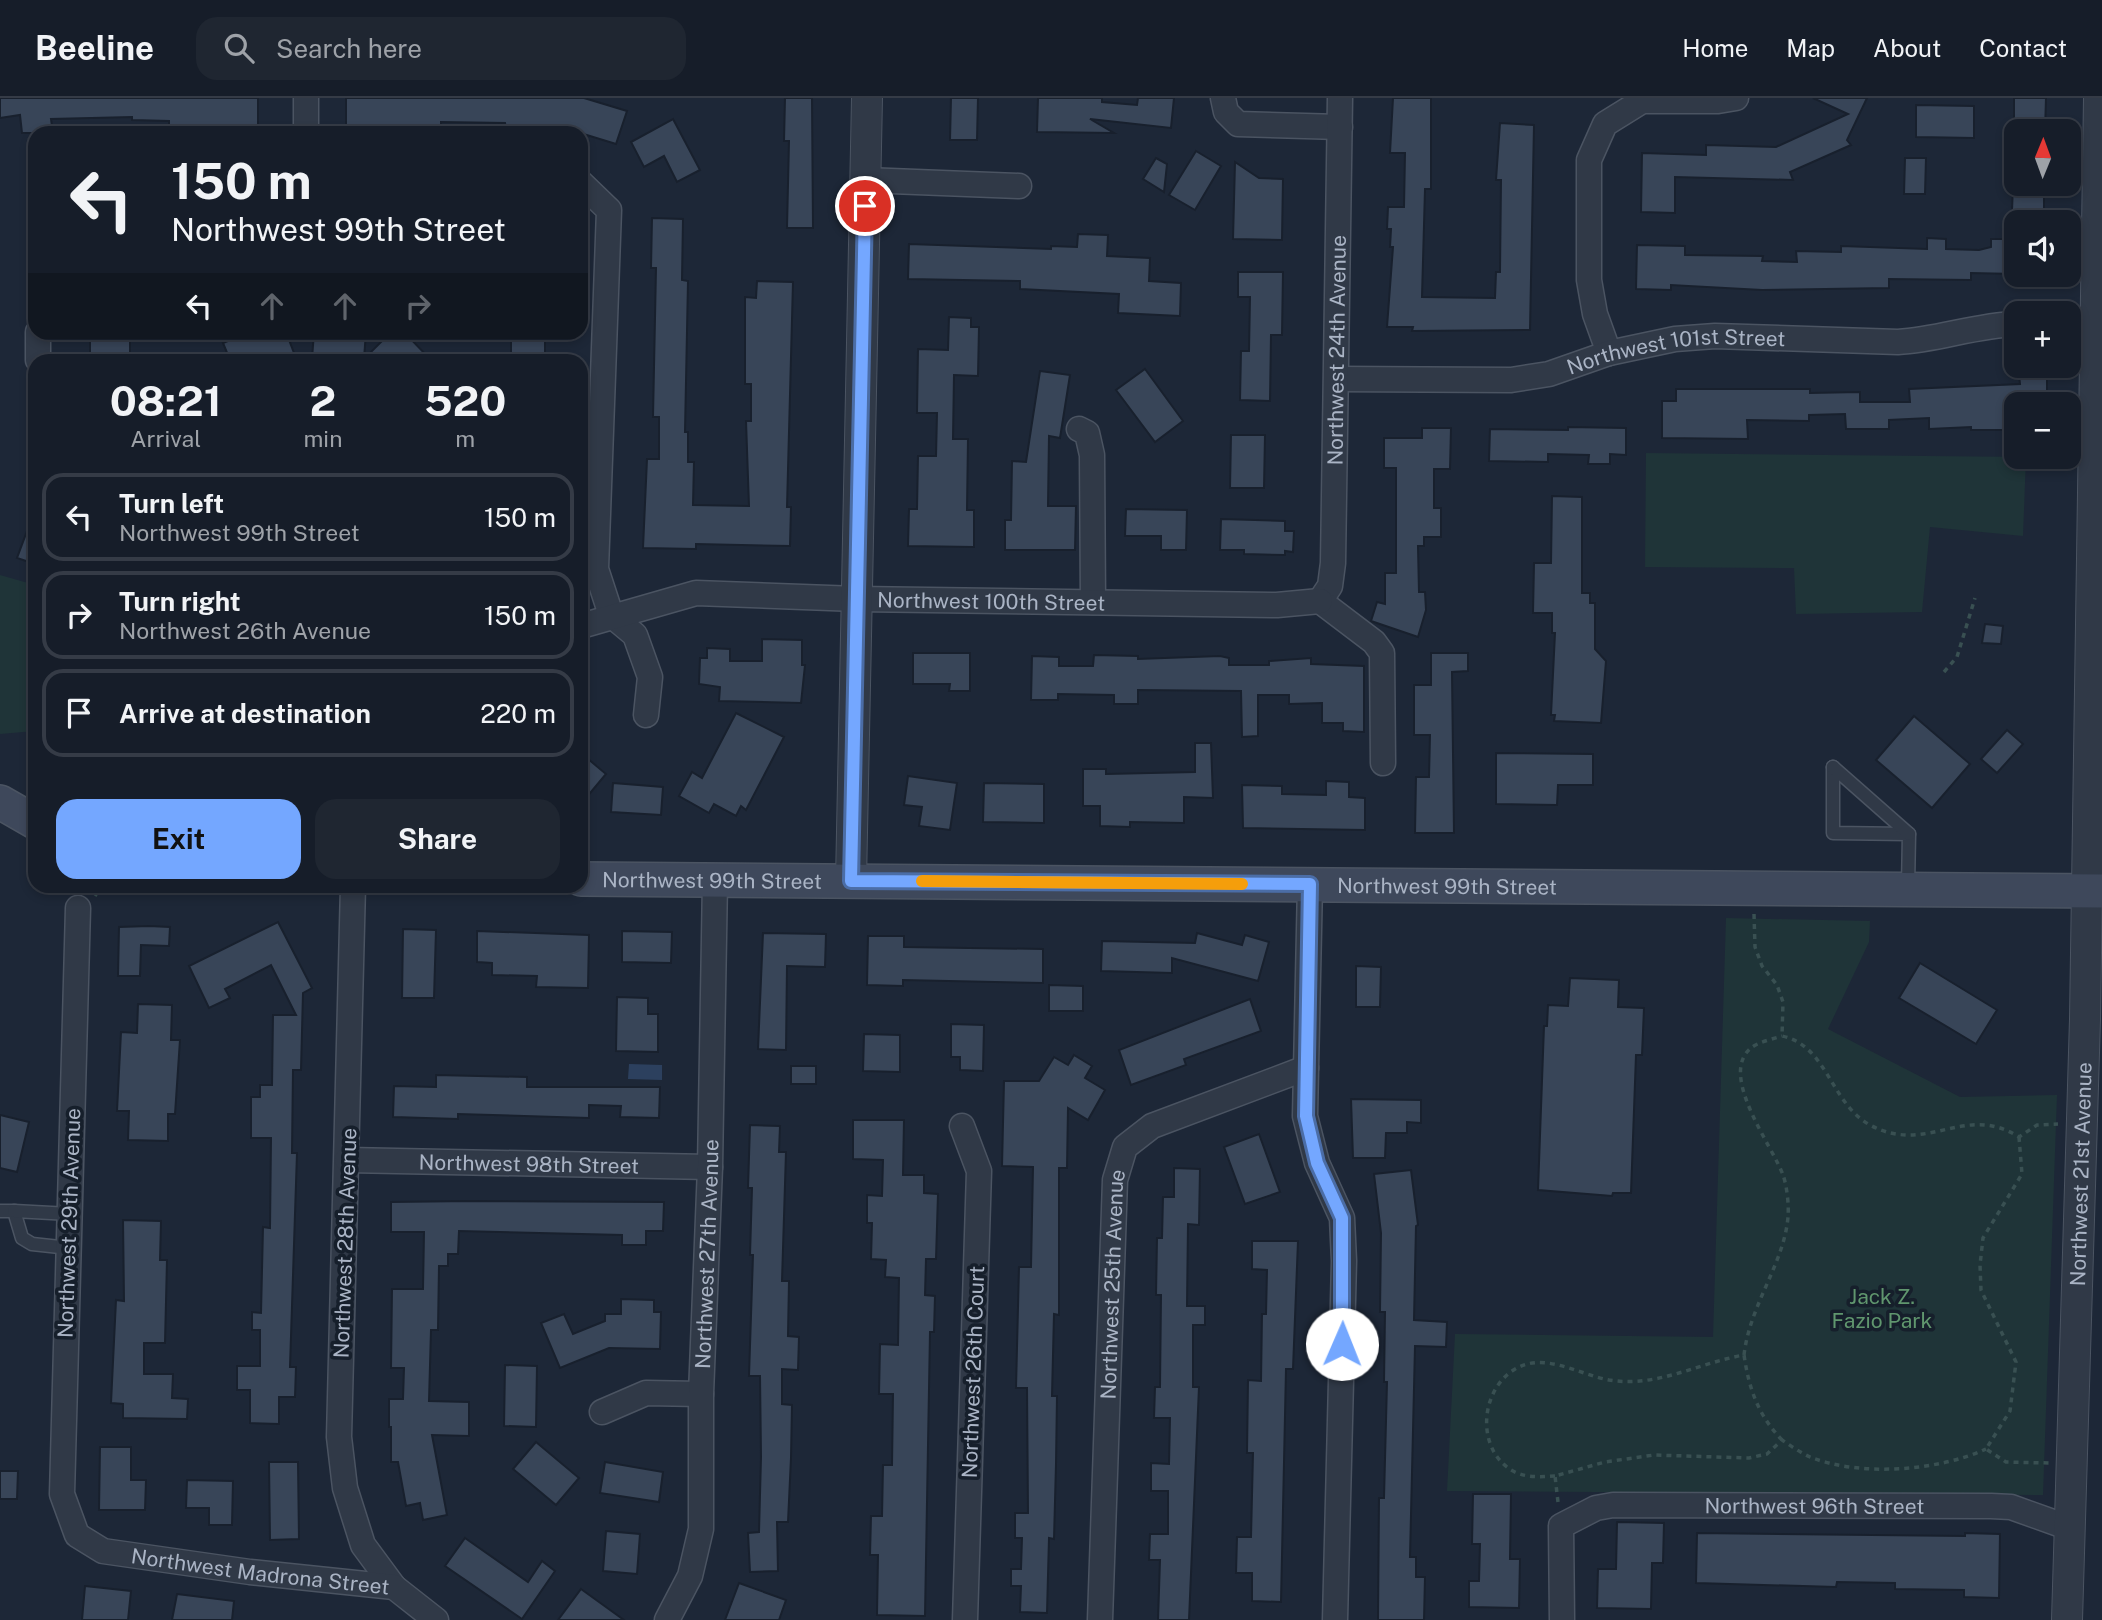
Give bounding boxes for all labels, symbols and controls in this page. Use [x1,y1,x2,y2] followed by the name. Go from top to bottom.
[196,17,686,80] search box
[35,29,154,67] text: Beeline
[220,29,258,67] icon: search
[276,33,422,64] text: Search here
[1682,34,1748,62] text: Home
[1786,34,1835,62] text: Map
[1873,34,1941,62] text: About
[1979,34,2067,62] text: Contact
[2004,119,2081,196] north arrow
[2004,119,2081,469] map controls
[171,152,312,210] text: 150 m
[56,154,147,245] icon: left
[835,176,895,236] pin
[846,187,884,225] icon: arrive
[2004,210,2081,287] button: sound
[171,211,506,248] text: Northwest 99th Street
[1322,235,1350,466] street label: Northwest 24th Avenue
[180,287,218,325] icon: left
[253,287,291,325] icon: ahead
[326,287,364,325] icon: ahead
[399,287,437,325] icon: right
[2004,301,2081,378] button: +
[1563,323,1786,379] street label: Northwest 101st Street
[110,376,222,425] text: 08:21
[310,376,336,425] text: 2
[424,376,506,425] text: 520
[2004,392,2081,469] button: −
[130,425,201,452] text: Arrival
[303,425,342,452] text: min
[455,425,475,452] text: m
[119,488,224,519] text: Turn left
[60,498,98,536] icon: left
[484,502,556,533] text: 150 m
[119,519,360,546] text: Northwest 99th Street
[119,586,241,617] text: Turn right
[877,587,1105,615] street label: Northwest 100th Street
[60,596,98,634] icon: right
[484,600,556,631] text: 150 m
[119,617,371,644] text: Northwest 26th Avenue
[60,694,98,732] icon: arrive
[119,698,371,729] text: Arrive at destination
[480,698,556,729] text: 220 m
[56,799,301,879] button: Exit
[315,799,560,879] button: Share
[602,867,822,893] street label: Northwest 99th Street
[1337,872,1557,899] street label: Northwest 99th Street
[2065,1062,2096,1287] street label: Northwest 21st Avenue
[52,1108,86,1338] street label: Northwest 29th Avenue
[328,1127,362,1359] street label: Northwest 28th Avenue
[690,1139,723,1369] street label: Northwest 27th Avenue
[419,1149,639,1178] street label: Northwest 98th Street
[1095,1166,1130,1400] street label: Northwest 25th Avenue
[957,1265,989,1479] street label: Northwest 26th Court
[1832,1284,1933,1333] park label: Jack Z. Fazio Park
[1305,1307,1379,1381] position arrow
[1704,1493,1924,1518] street label: Northwest 96th Street
[130,1543,391,1599] street label: Northwest Madrona Street

